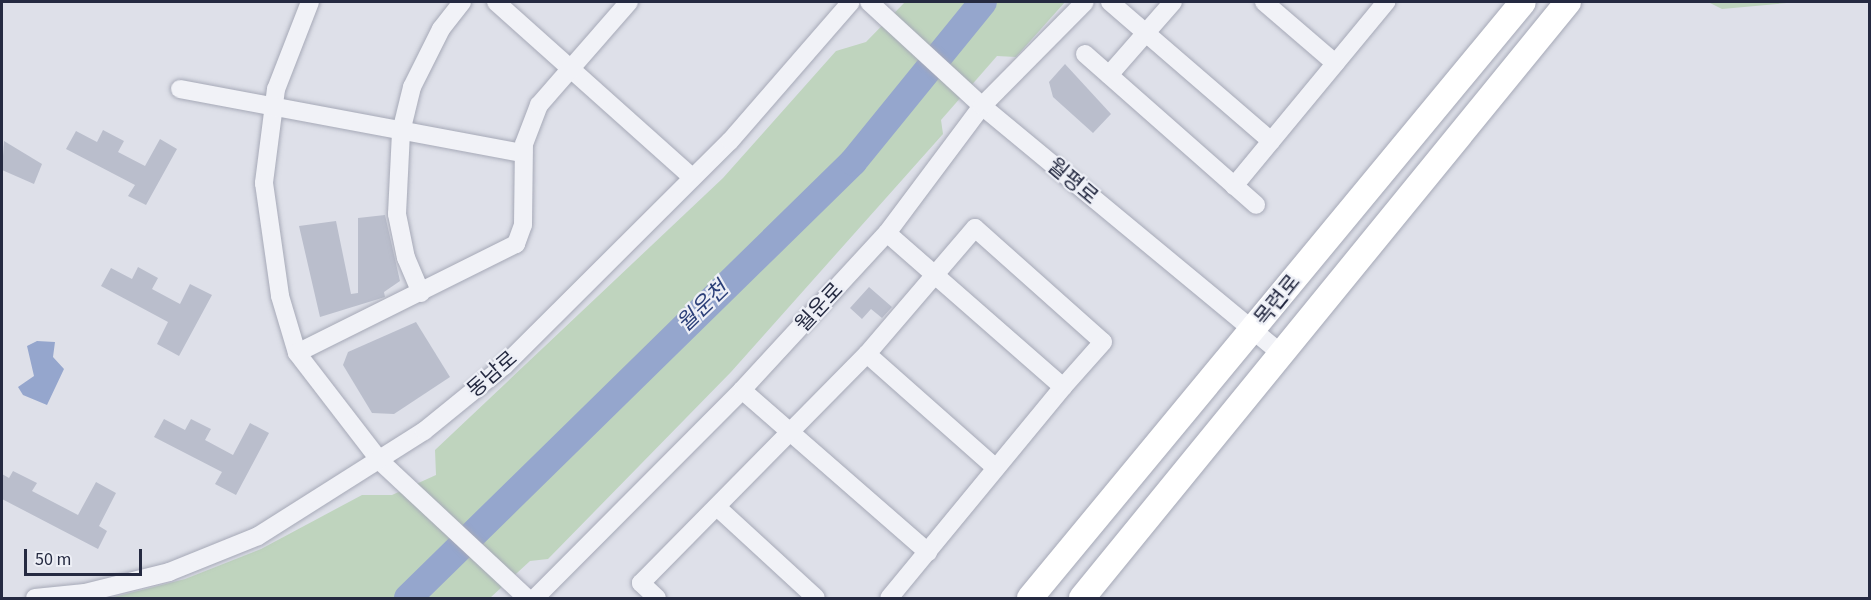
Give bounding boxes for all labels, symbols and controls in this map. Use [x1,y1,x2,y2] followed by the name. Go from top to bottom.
[1043,153,1103,209] street label: 월평로
[1249,270,1305,330] street label: 목련로
[672,276,734,338] water label: 월운천
[790,277,848,337] street label: 월운로
[462,345,522,403] street label: 동남로
[27,537,146,575] scale bar
[35,547,71,572] text: 50 m

